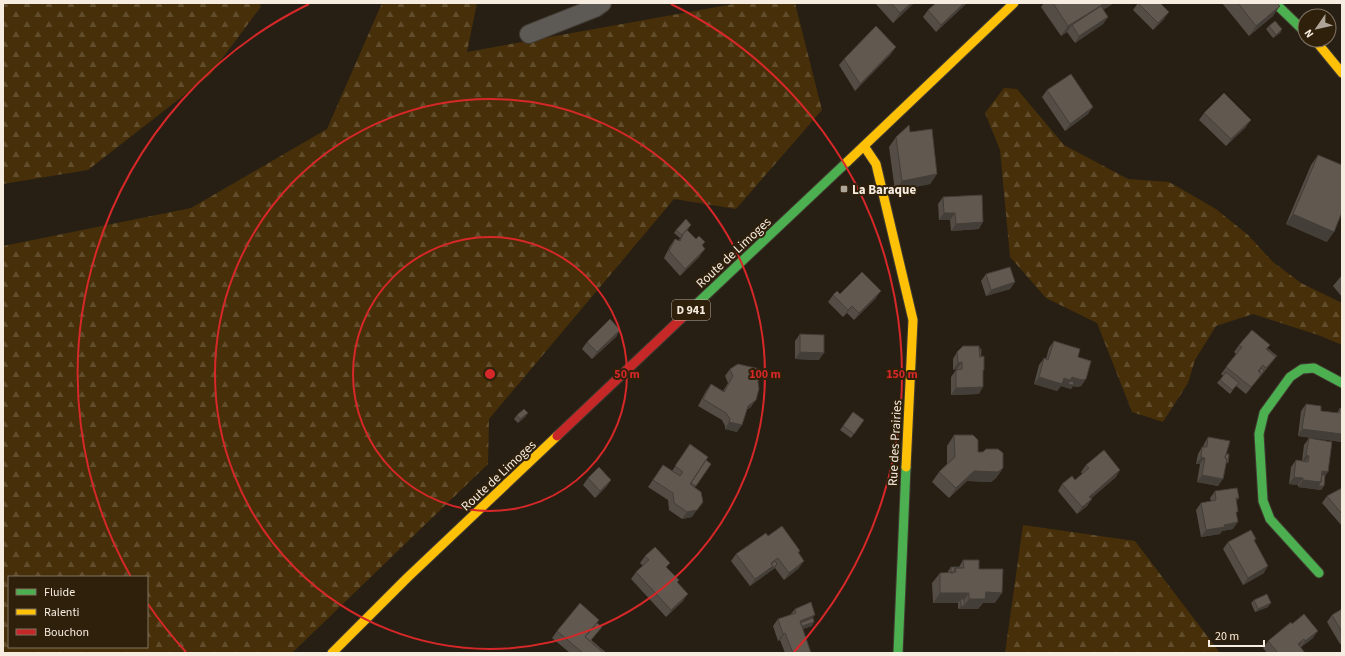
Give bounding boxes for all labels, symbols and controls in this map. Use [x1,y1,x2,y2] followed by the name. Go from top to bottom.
[1297,8,1337,48] north arrow
[1301,26,1317,41] text: N
[852,181,916,199] place label: La Baraque
[839,184,849,194] marker: La Baraque
[692,213,776,292] street label: Route de Limoges
[672,300,710,320] road number: D 941
[614,366,640,383] text: 50 m
[749,366,781,383] text: 100 m
[886,366,918,383] text: 150 m
[483,367,497,381] centre of rings
[884,399,906,487] street label: Rue des Prairies
[457,436,541,515] street label: Route de Limoges
[8,576,148,648] legend
[44,584,75,601] text: Fluide
[44,604,79,621] text: Ralenti
[1209,622,1264,648] scale bar
[44,624,89,641] text: Bouchon
[1215,628,1239,645] text: 20 m

